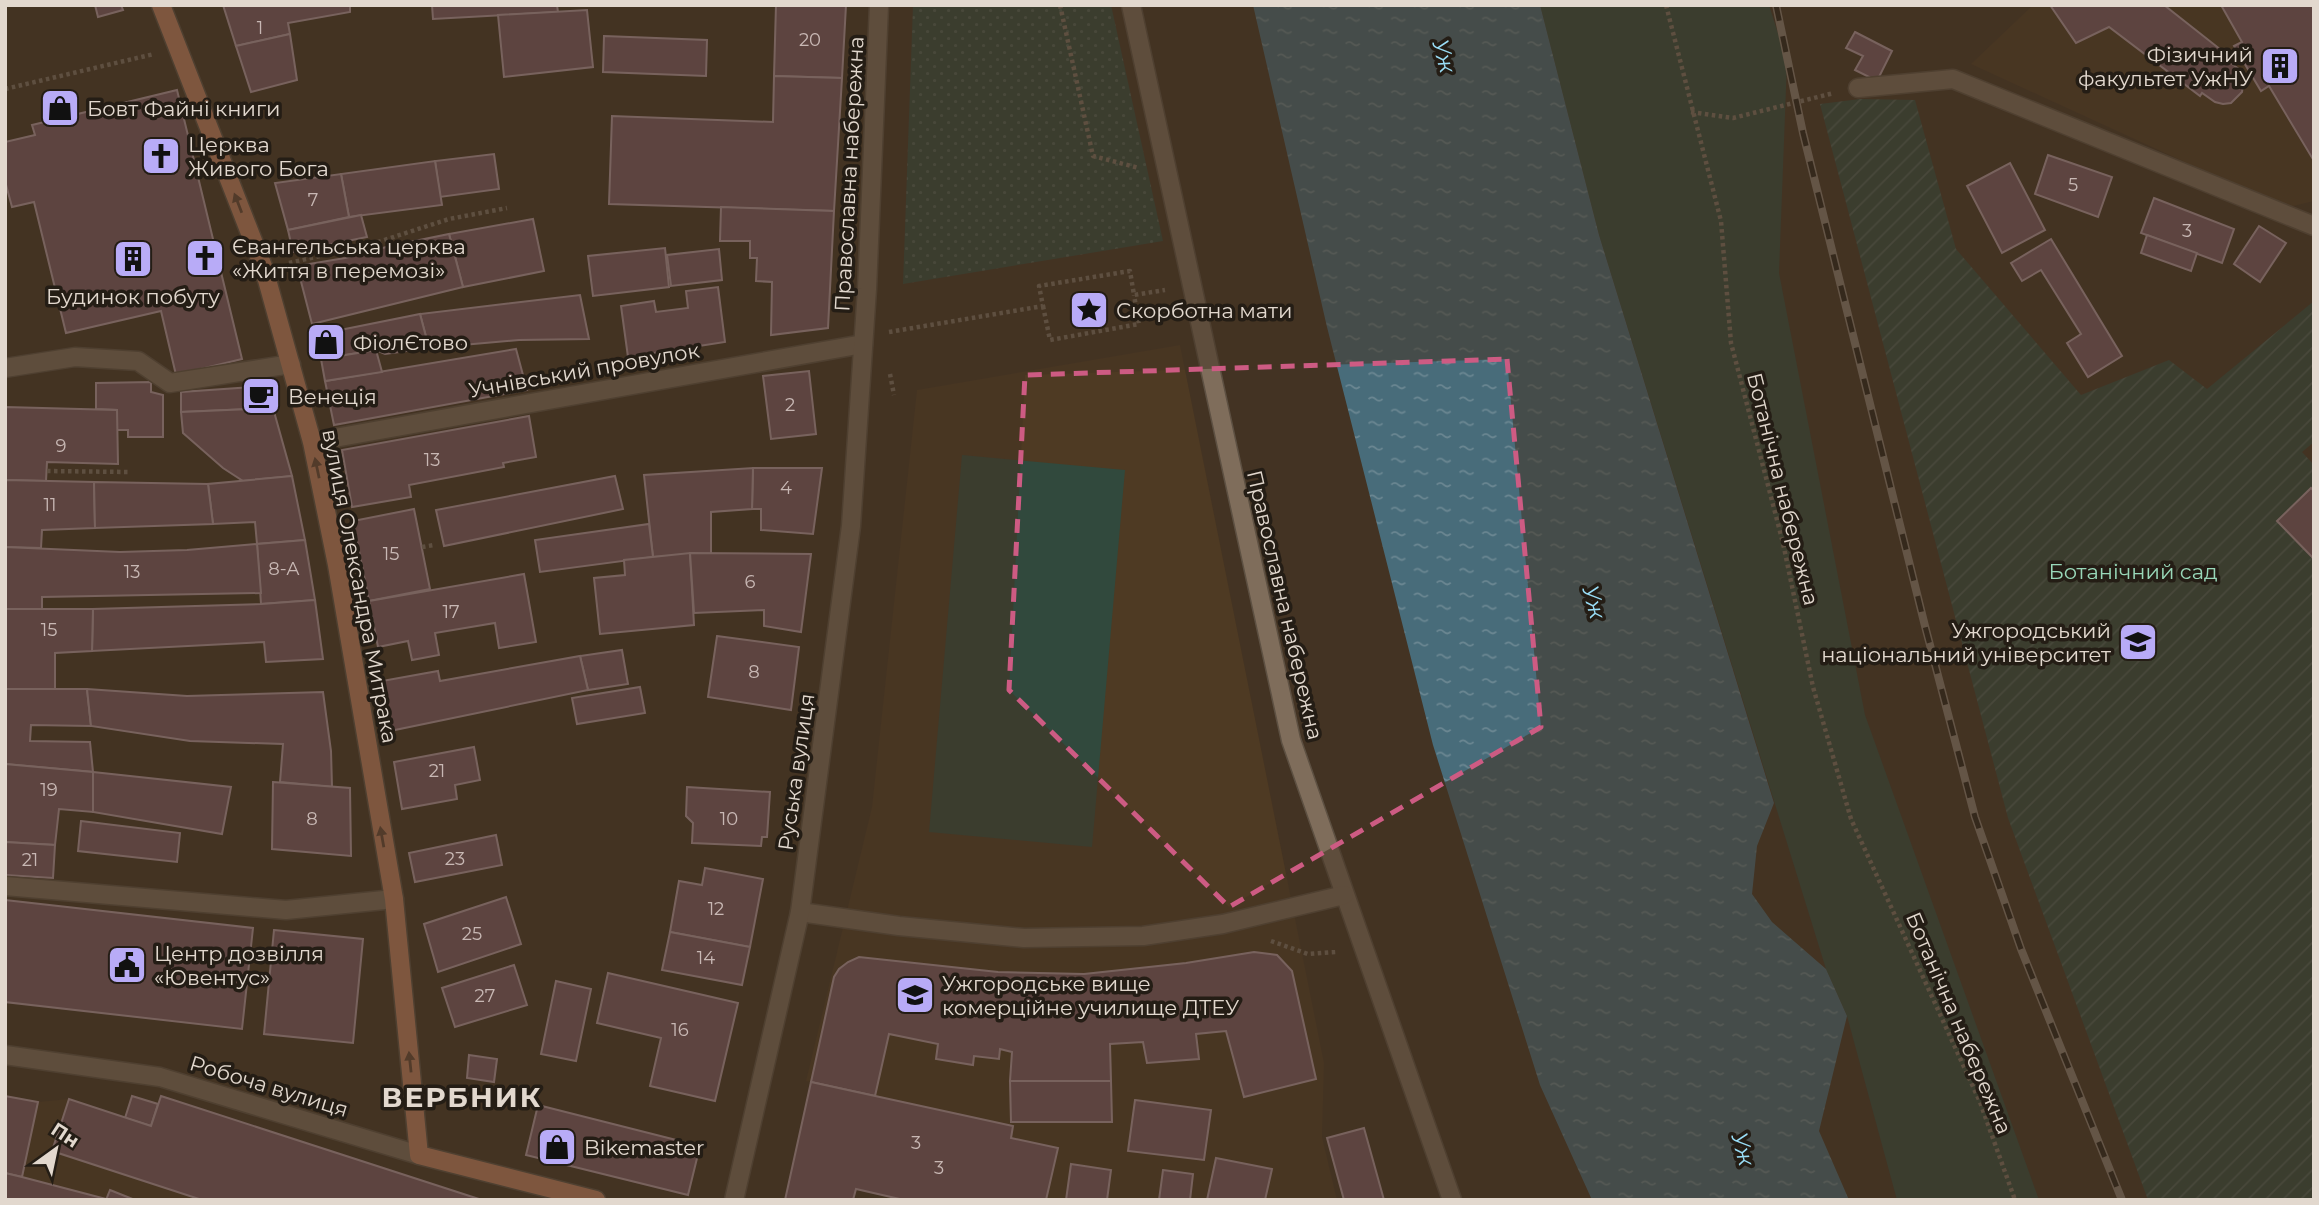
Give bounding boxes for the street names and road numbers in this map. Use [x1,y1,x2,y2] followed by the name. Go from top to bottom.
[829,36,869,312] street label: Православна набережна
[467,337,701,403] street label: Учнівський провулок
[1742,370,1824,608] street label: Ботанічна набережна
[317,427,403,745] street label: вулиця Олександра Митрака
[1242,468,1328,742] street label: Православна набережна
[773,692,819,852] street label: Руська вулиця
[1901,908,2017,1138] street label: Ботанічна набережна
[187,1050,351,1122] street label: Робоча вулиця

